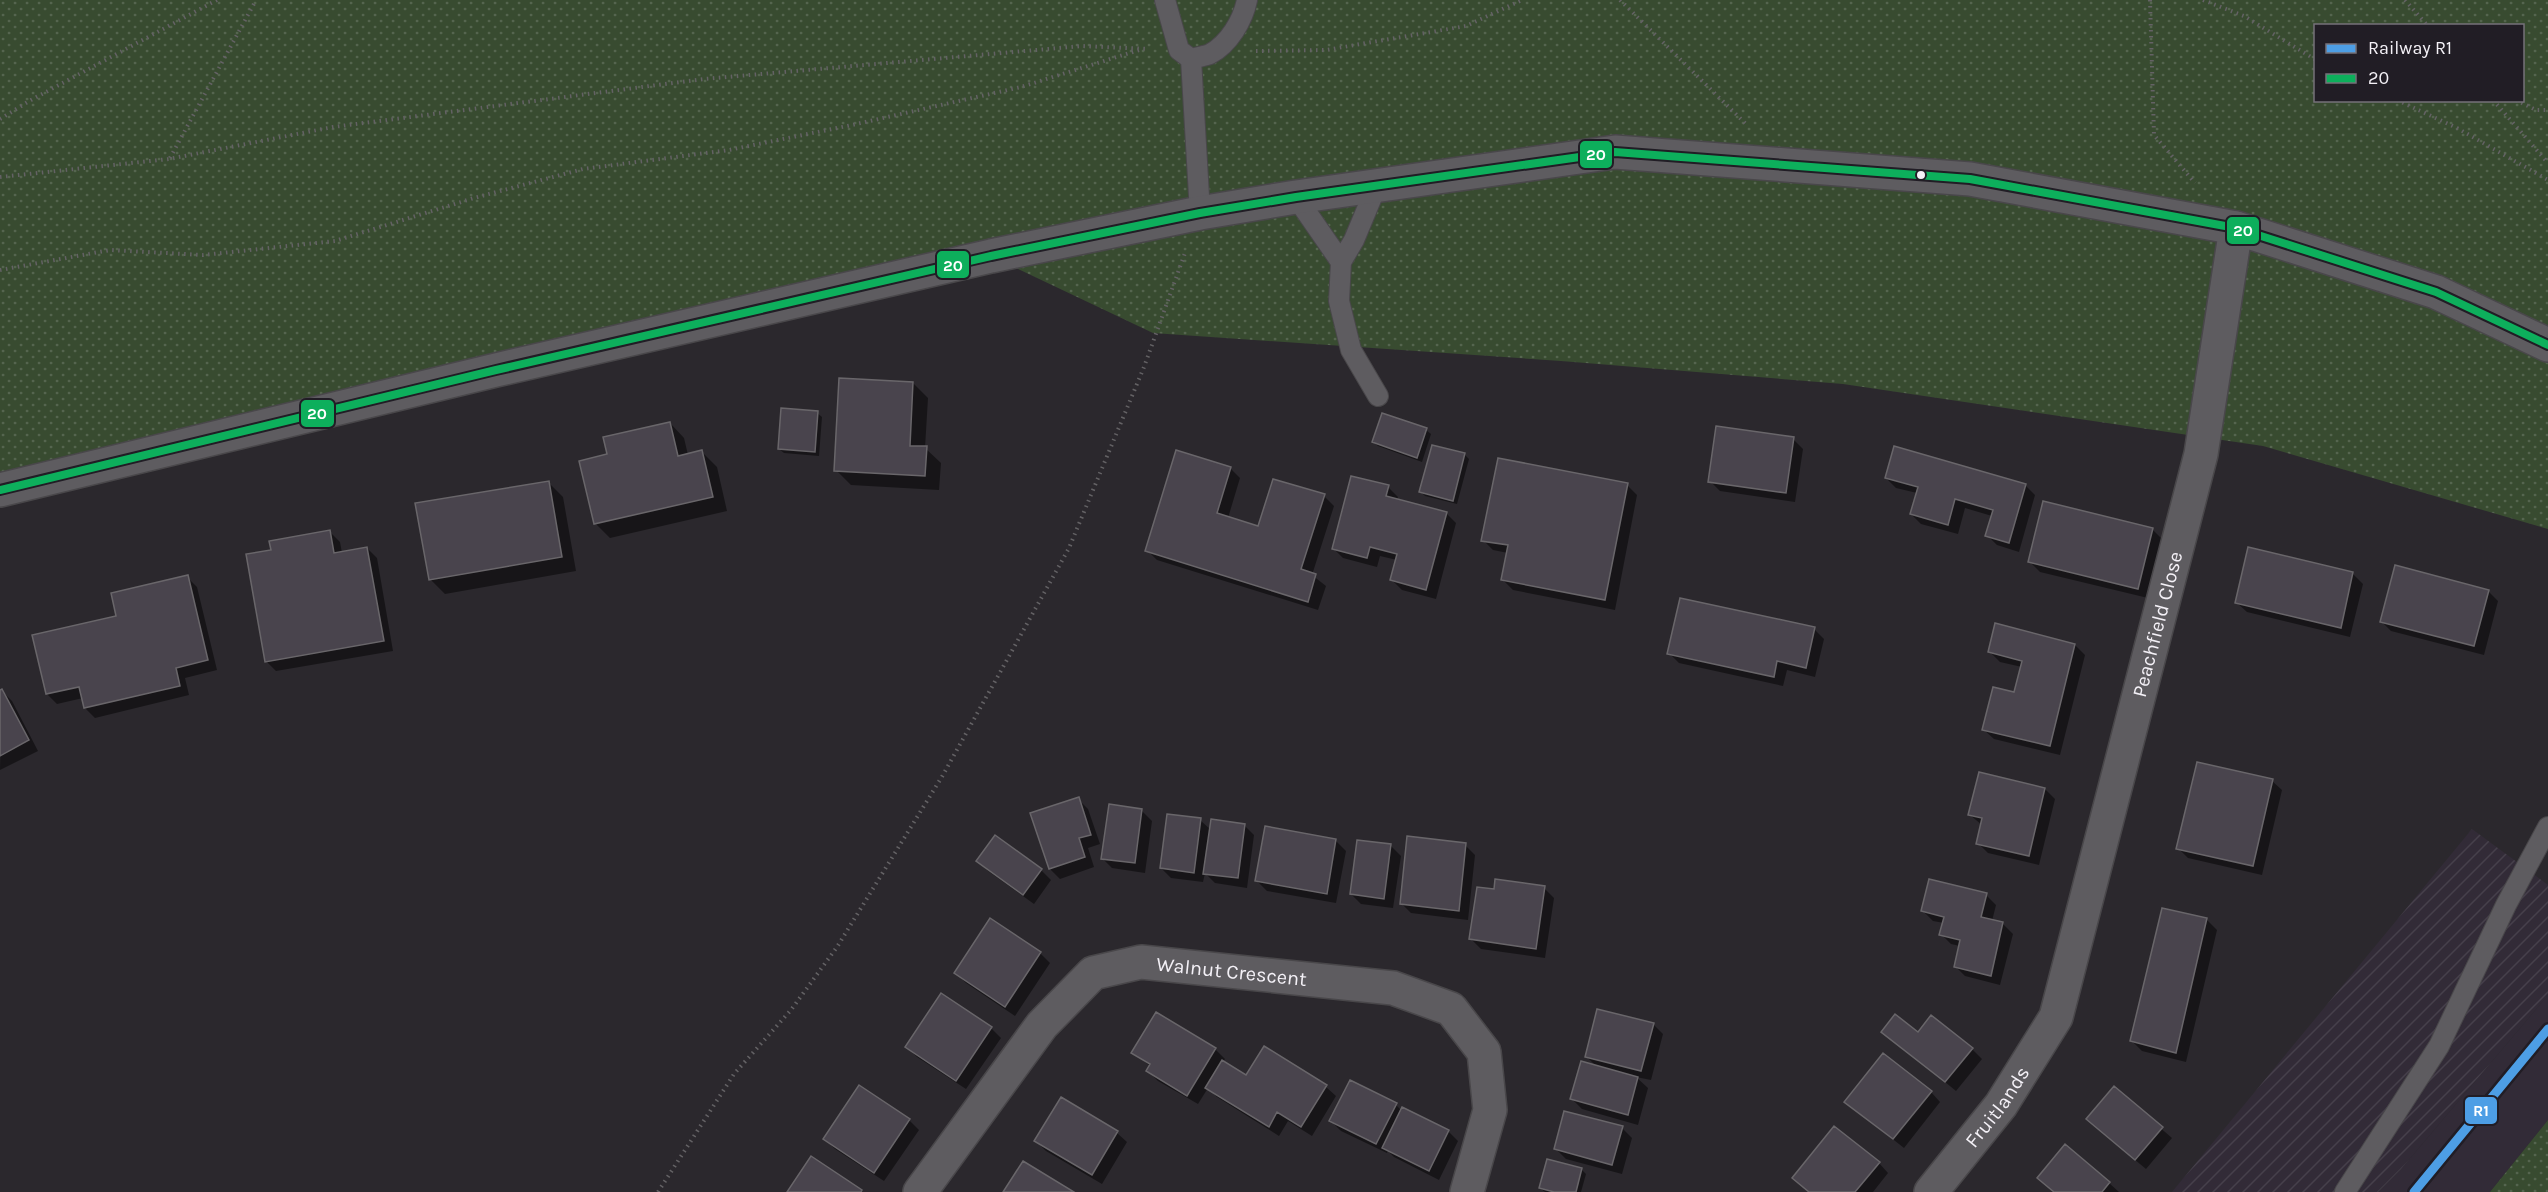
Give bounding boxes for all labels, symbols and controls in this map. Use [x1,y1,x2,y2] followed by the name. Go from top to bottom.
[2314,24,2524,102] legend
[2368,37,2452,59] text: Railway R1
[2368,67,2389,89] text: 20
[1579,140,1613,169] line badge: 20
[1586,145,1606,164] text: 20
[1915,169,1927,181] unlabelled marker
[2226,216,2260,245] line badge: 20
[2233,221,2253,240] text: 20
[936,250,970,279] line badge: 20
[943,256,963,275] text: 20
[300,399,335,428] line badge: 20
[307,404,327,423] text: 20
[2127,549,2187,700] street label: Peachfield Close
[1155,952,1308,991] street label: Walnut Crescent
[1960,1062,2034,1152] street label: Fruitlands
[2464,1096,2498,1125] line badge: R1
[2473,1101,2489,1120] text: R1

